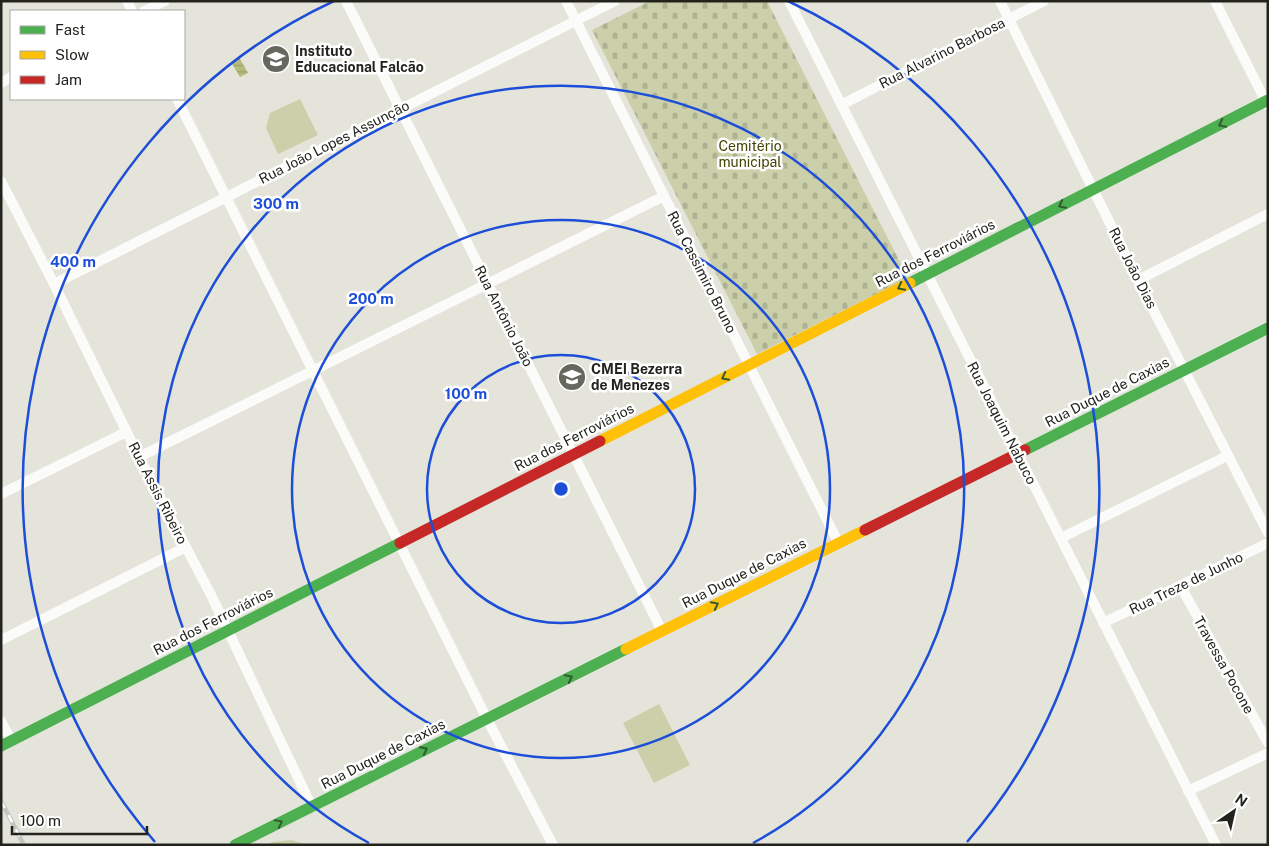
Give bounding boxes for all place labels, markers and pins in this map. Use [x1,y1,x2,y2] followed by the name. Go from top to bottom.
[295,43,424,75] place label: Instituto Educacional Falcão
[261,44,291,74] school or university icon: Instituto Educacional Falcão
[591,361,682,393] place label: CMEI Bezerra de Menezes
[557,362,587,392] school or university icon: CMEI Bezerra de Menezes
[552,480,570,498] centre of rings

